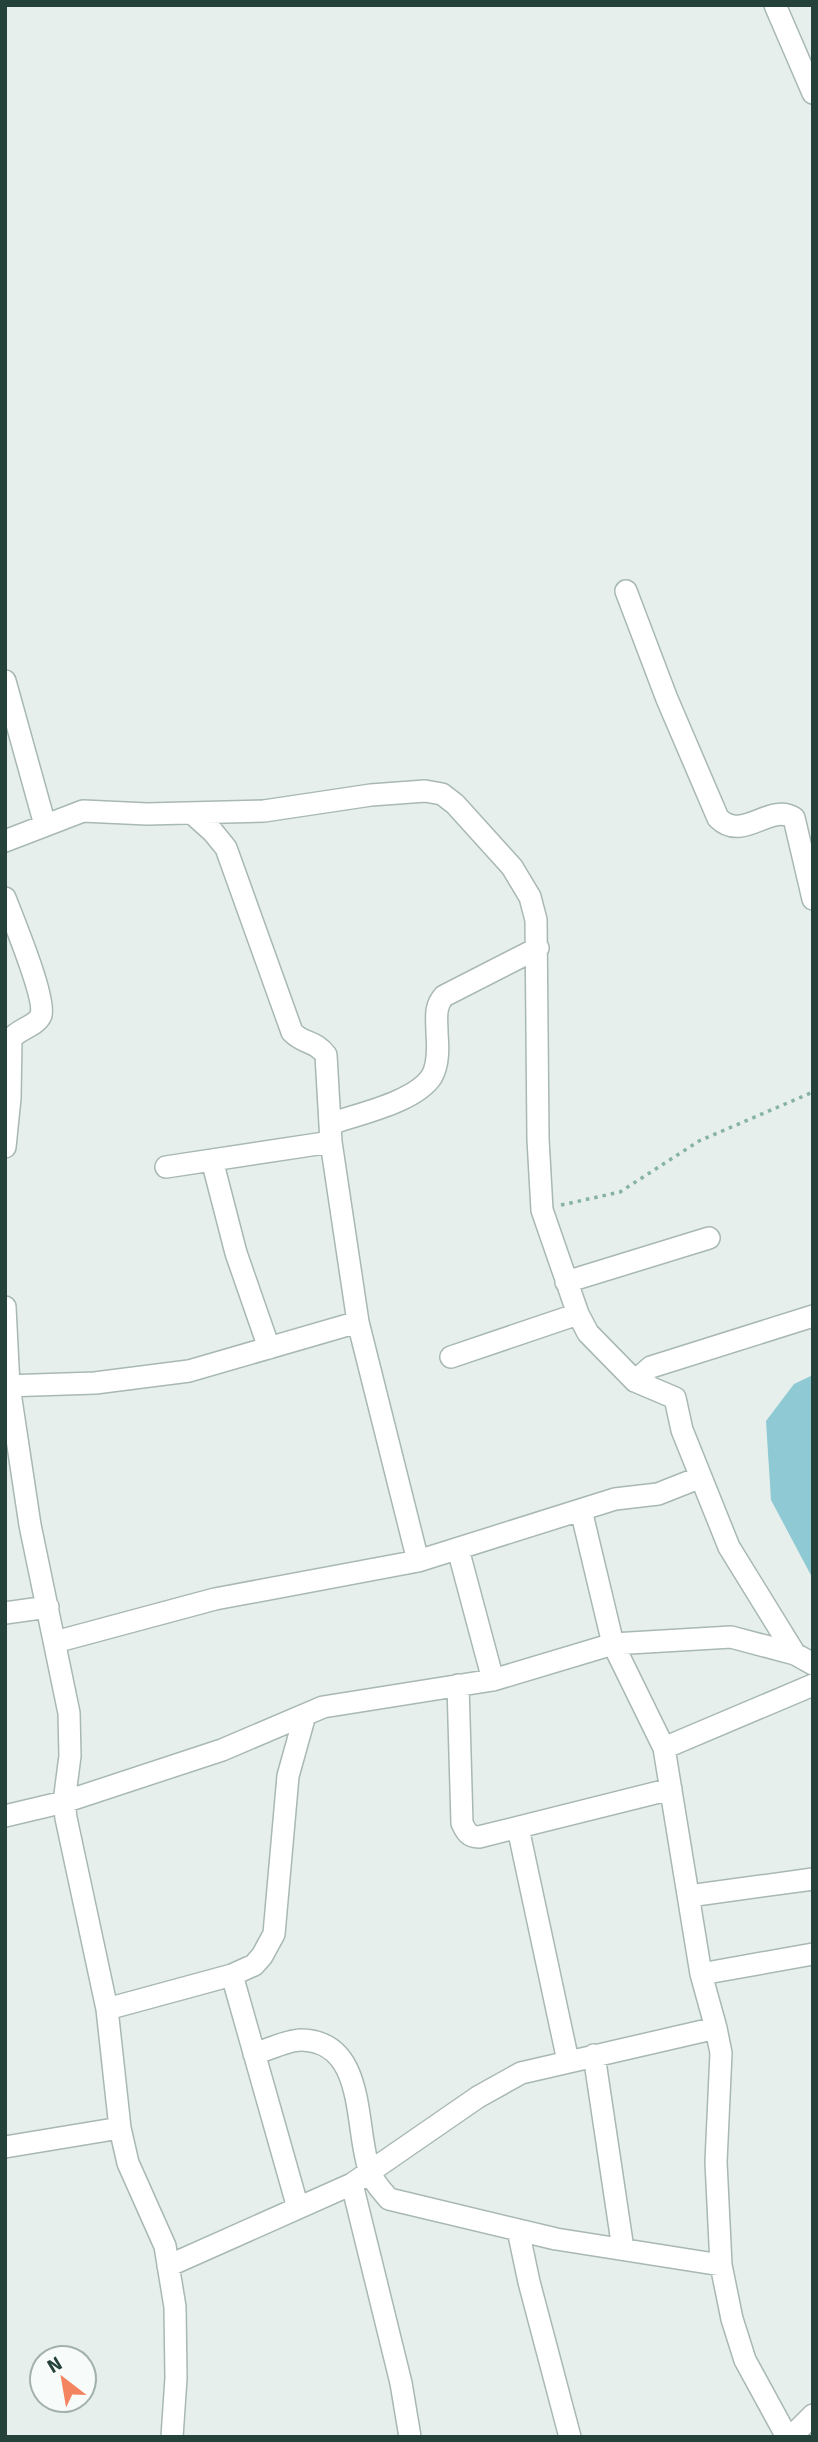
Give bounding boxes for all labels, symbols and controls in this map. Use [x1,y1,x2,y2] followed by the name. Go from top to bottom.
[28,2344,98,2414] north arrow
[43,2352,67,2379] text: N

